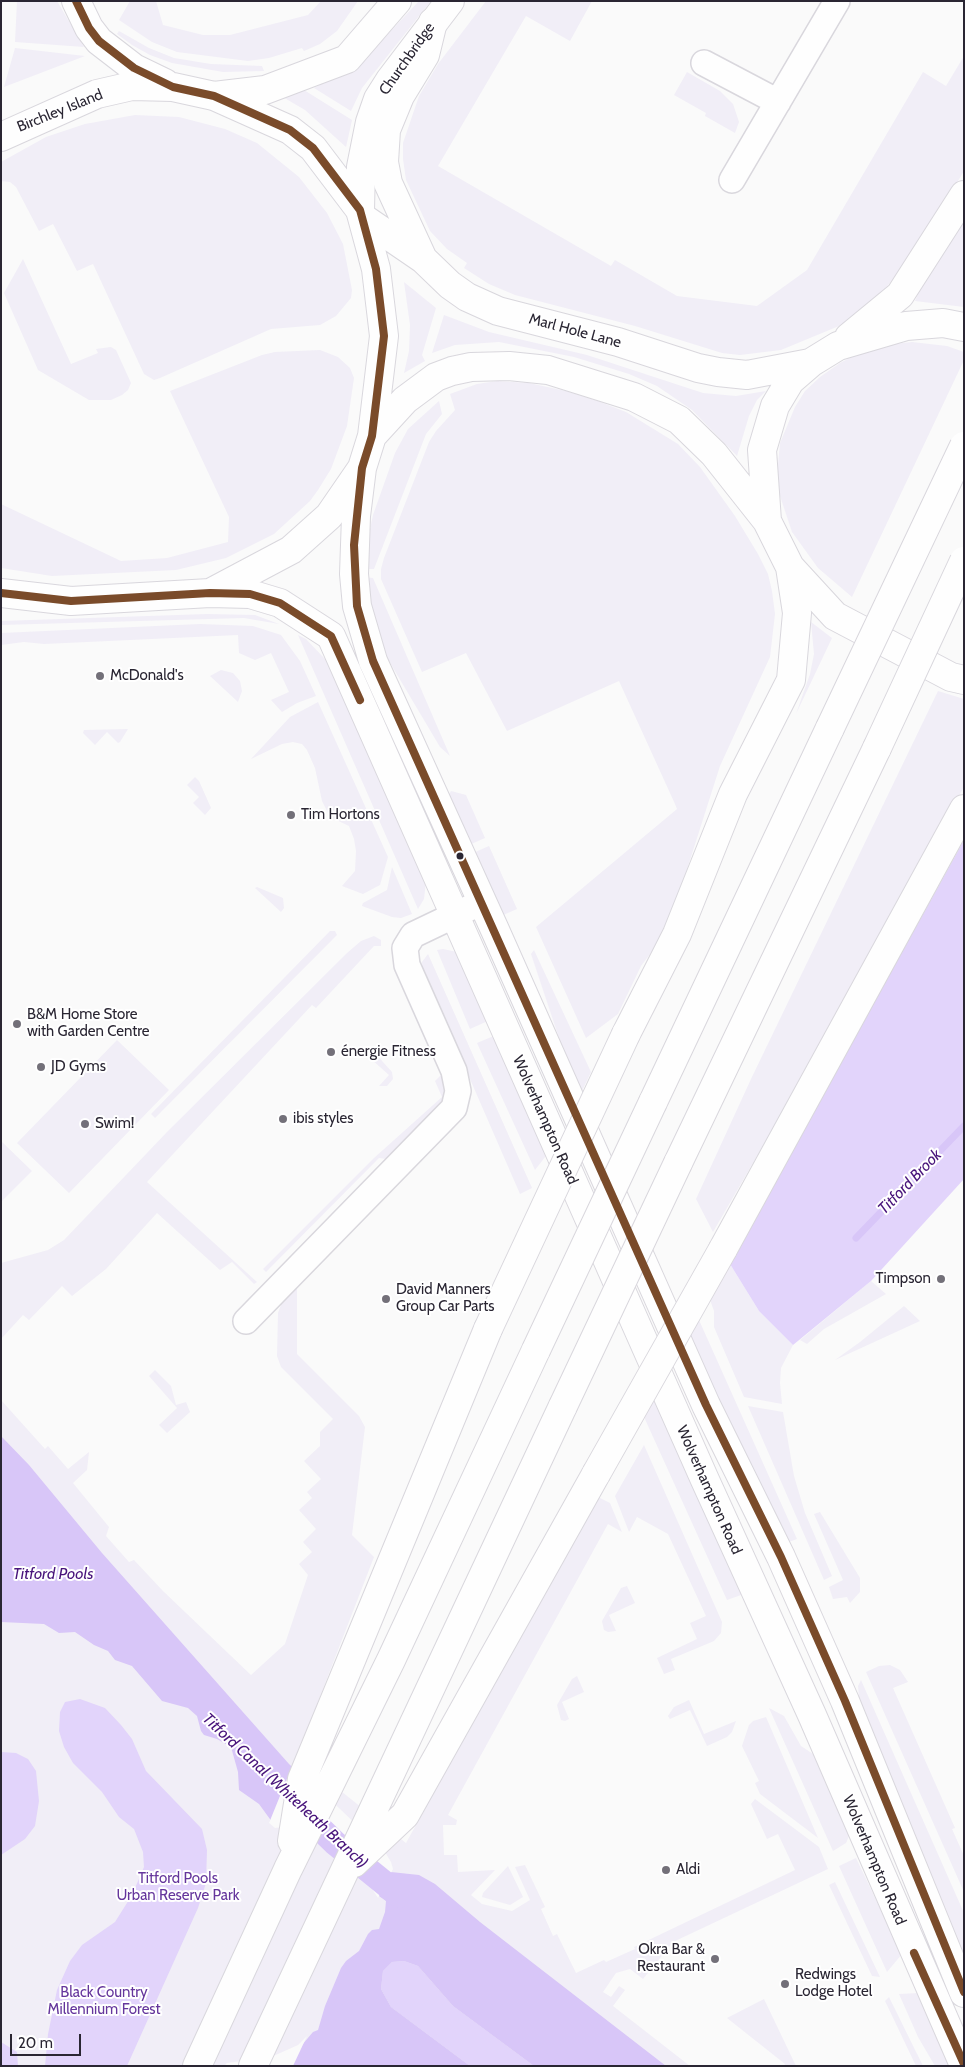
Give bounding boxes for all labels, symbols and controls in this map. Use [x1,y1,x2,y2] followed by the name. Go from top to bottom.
[375,19,439,99] street label: Churchbridge
[14,86,106,136] street label: Birchley Island
[527,310,623,352] street label: Marl Hole Lane
[110,667,184,685] place label: McDonald's
[94,670,106,682] marker: McDonald's
[301,806,380,824] place label: Tim Hortons
[285,809,297,821] marker: Tim Hortons
[455,851,465,861] unlabelled marker
[27,1006,149,1041] place label: B&M Home Store with Garden Centre
[11,1018,23,1030] marker: B&M Home Store with Garden Centre
[341,1043,436,1061] place label: énergie Fitness
[325,1046,337,1058] marker: énergie Fitness
[508,1053,582,1187] street label: Wolverhampton Road
[51,1058,106,1076] place label: JD Gyms
[35,1061,47,1073] marker: JD Gyms
[293,1110,353,1128] place label: ibis styles
[277,1113,289,1125] marker: ibis styles
[95,1115,134,1133] place label: Swim!
[79,1118,91,1130] marker: Swim!
[874,1146,946,1218] water label: Titford Brook
[876,1270,931,1288] place label: Timpson
[935,1273,947,1285] marker: Timpson
[396,1281,495,1316] place label: David Manners Group Car Parts
[380,1293,392,1305] marker: David Manners Group Car Parts
[672,1423,746,1557] street label: Wolverhampton Road
[13,1564,93,1584] water label: Titford Pools
[198,1709,372,1873] water label: Titford Canal (Whiteheath Branch)
[839,1792,909,1928] street label: Wolverhampton Road
[676,1861,700,1879] place label: Aldi
[660,1864,672,1876] marker: Aldi
[116,1870,240,1905] park label: Titford Pools Urban Reserve Park
[637,1941,705,1976] place label: Okra Bar & Restaurant
[709,1953,721,1965] marker: Okra Bar & Restaurant
[795,1966,872,2001] place label: Redwings Lodge Hotel
[779,1978,791,1990] marker: Redwings Lodge Hotel
[47,1984,161,2019] park label: Black Country Millennium Forest
[12,2024,84,2056] scale bar
[18,2034,53,2052] text: 20 m

